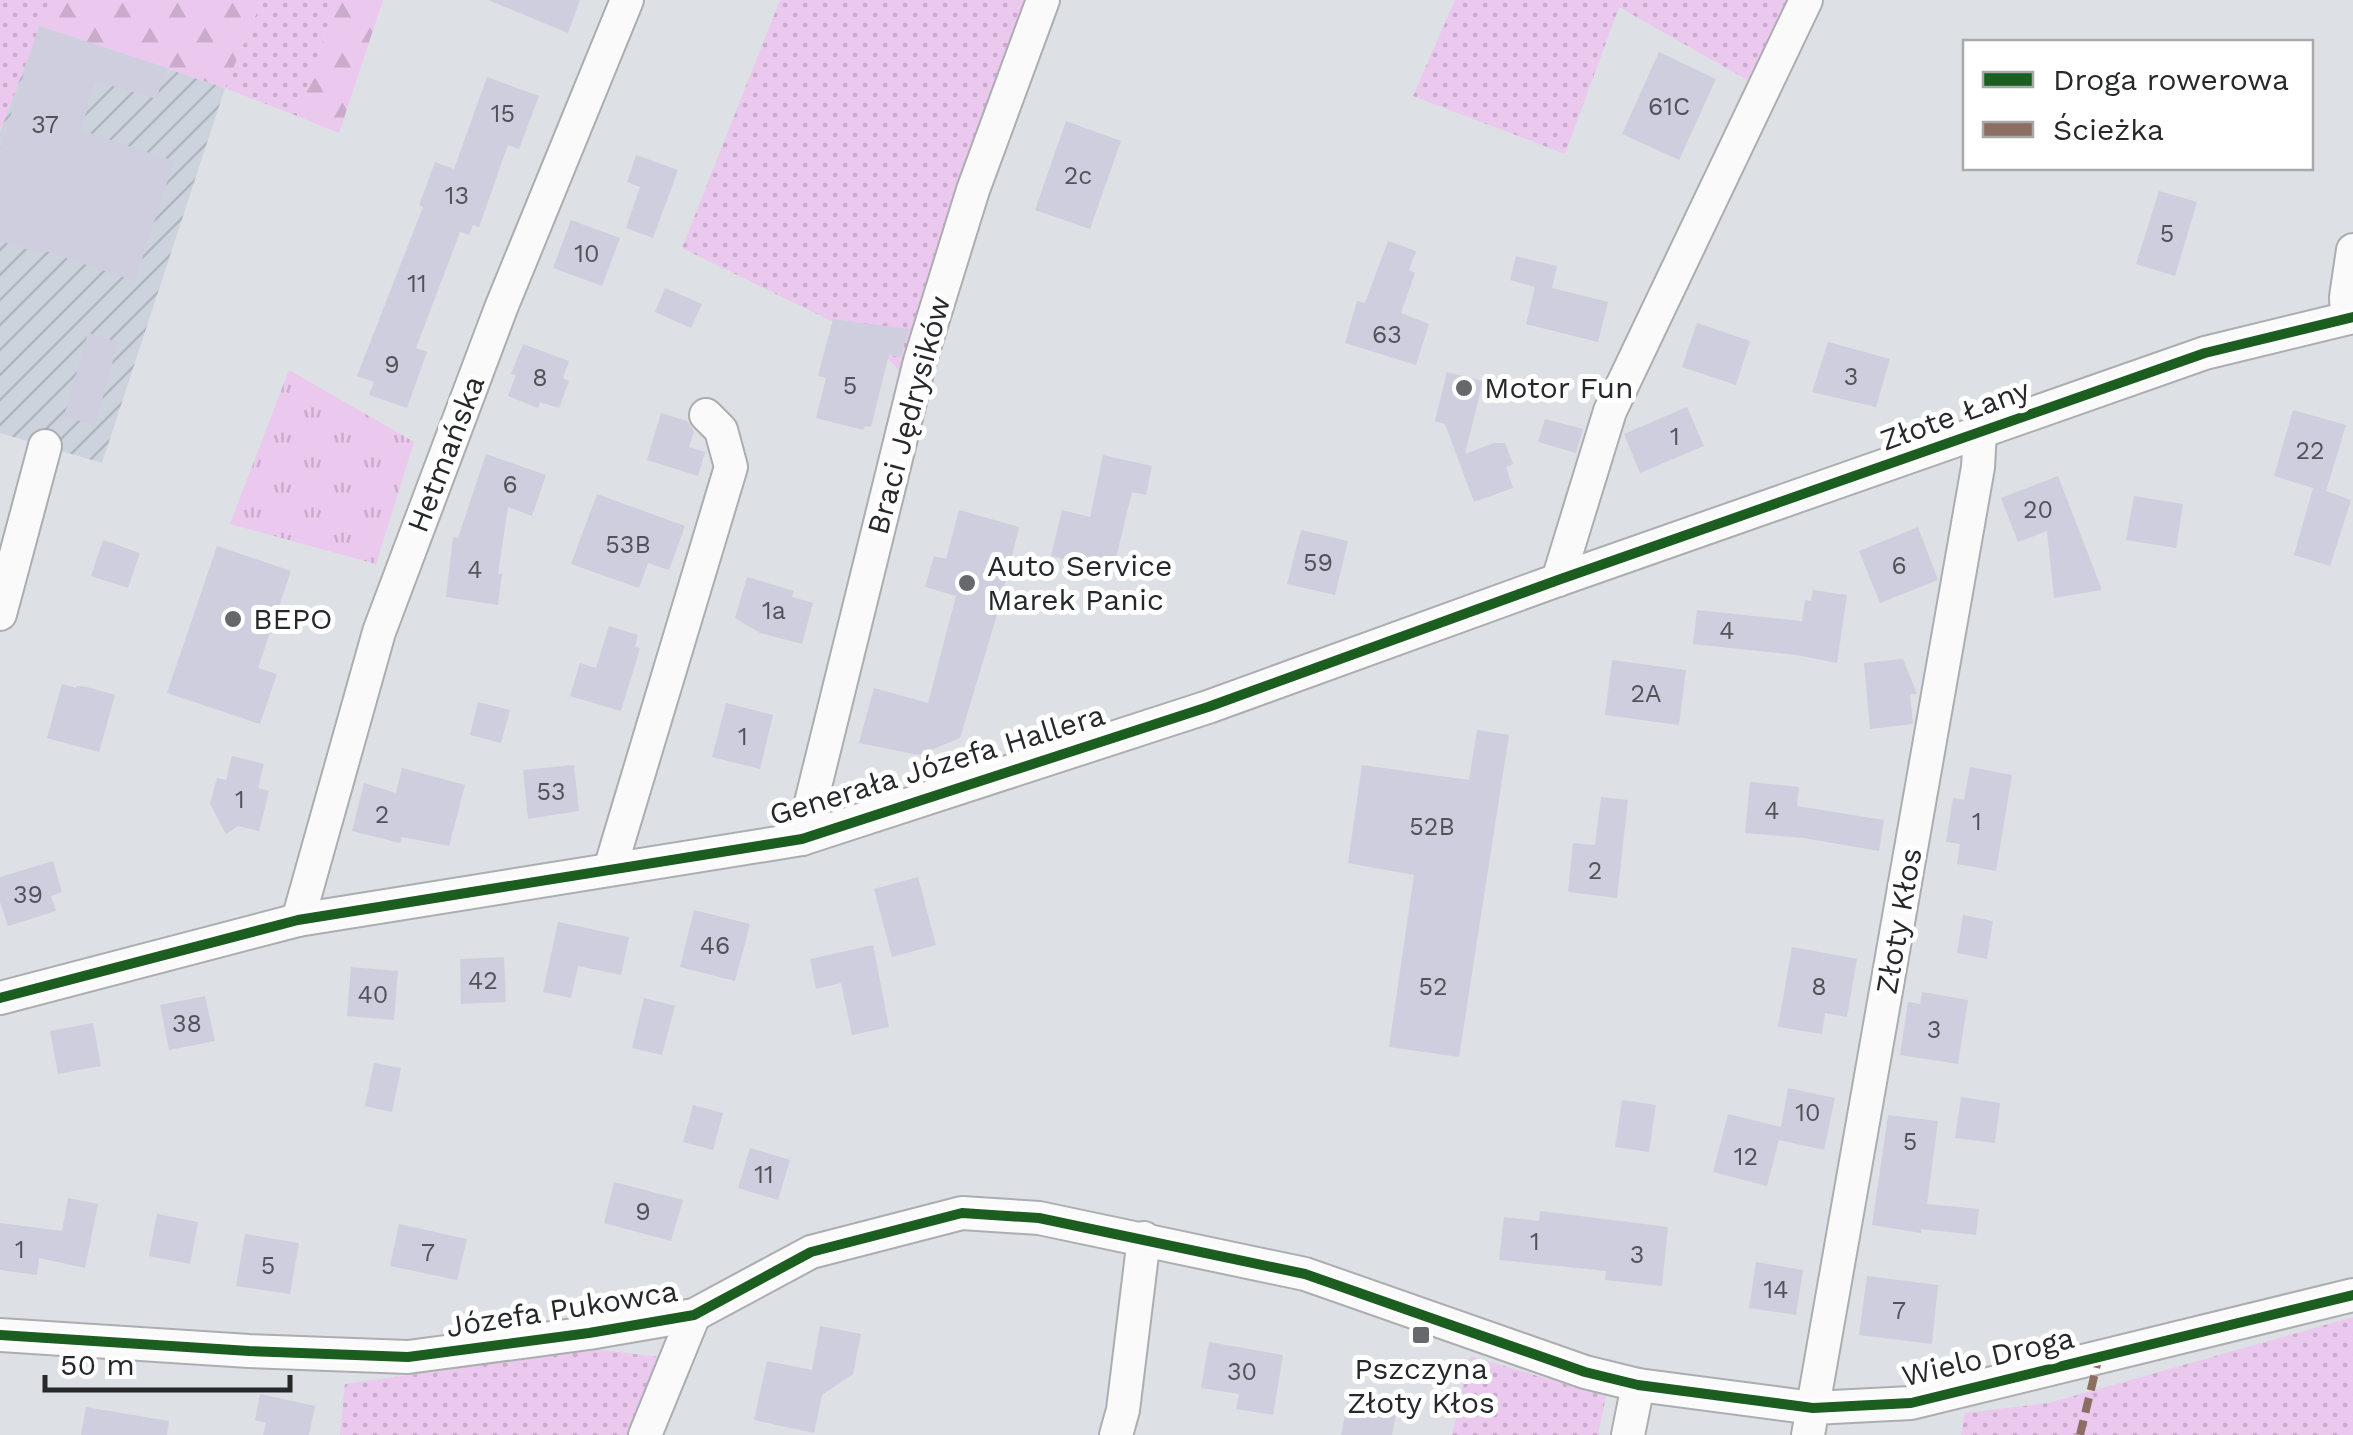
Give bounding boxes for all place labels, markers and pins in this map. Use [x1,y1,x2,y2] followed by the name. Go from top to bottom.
[1484,370,1634,405] place label: Motor Fun
[1453,377,1475,399] marker: Motor Fun
[987,548,1172,617] place label: Auto Service Marek Panic
[956,572,978,594] marker: Auto Service Marek Panic
[253,601,332,636] place label: BEPO
[222,608,244,630] marker: BEPO
[1410,1324,1432,1346] marker: Pszczyna Złoty Kłos
[1347,1351,1495,1420] place label: Pszczyna Złoty Kłos

